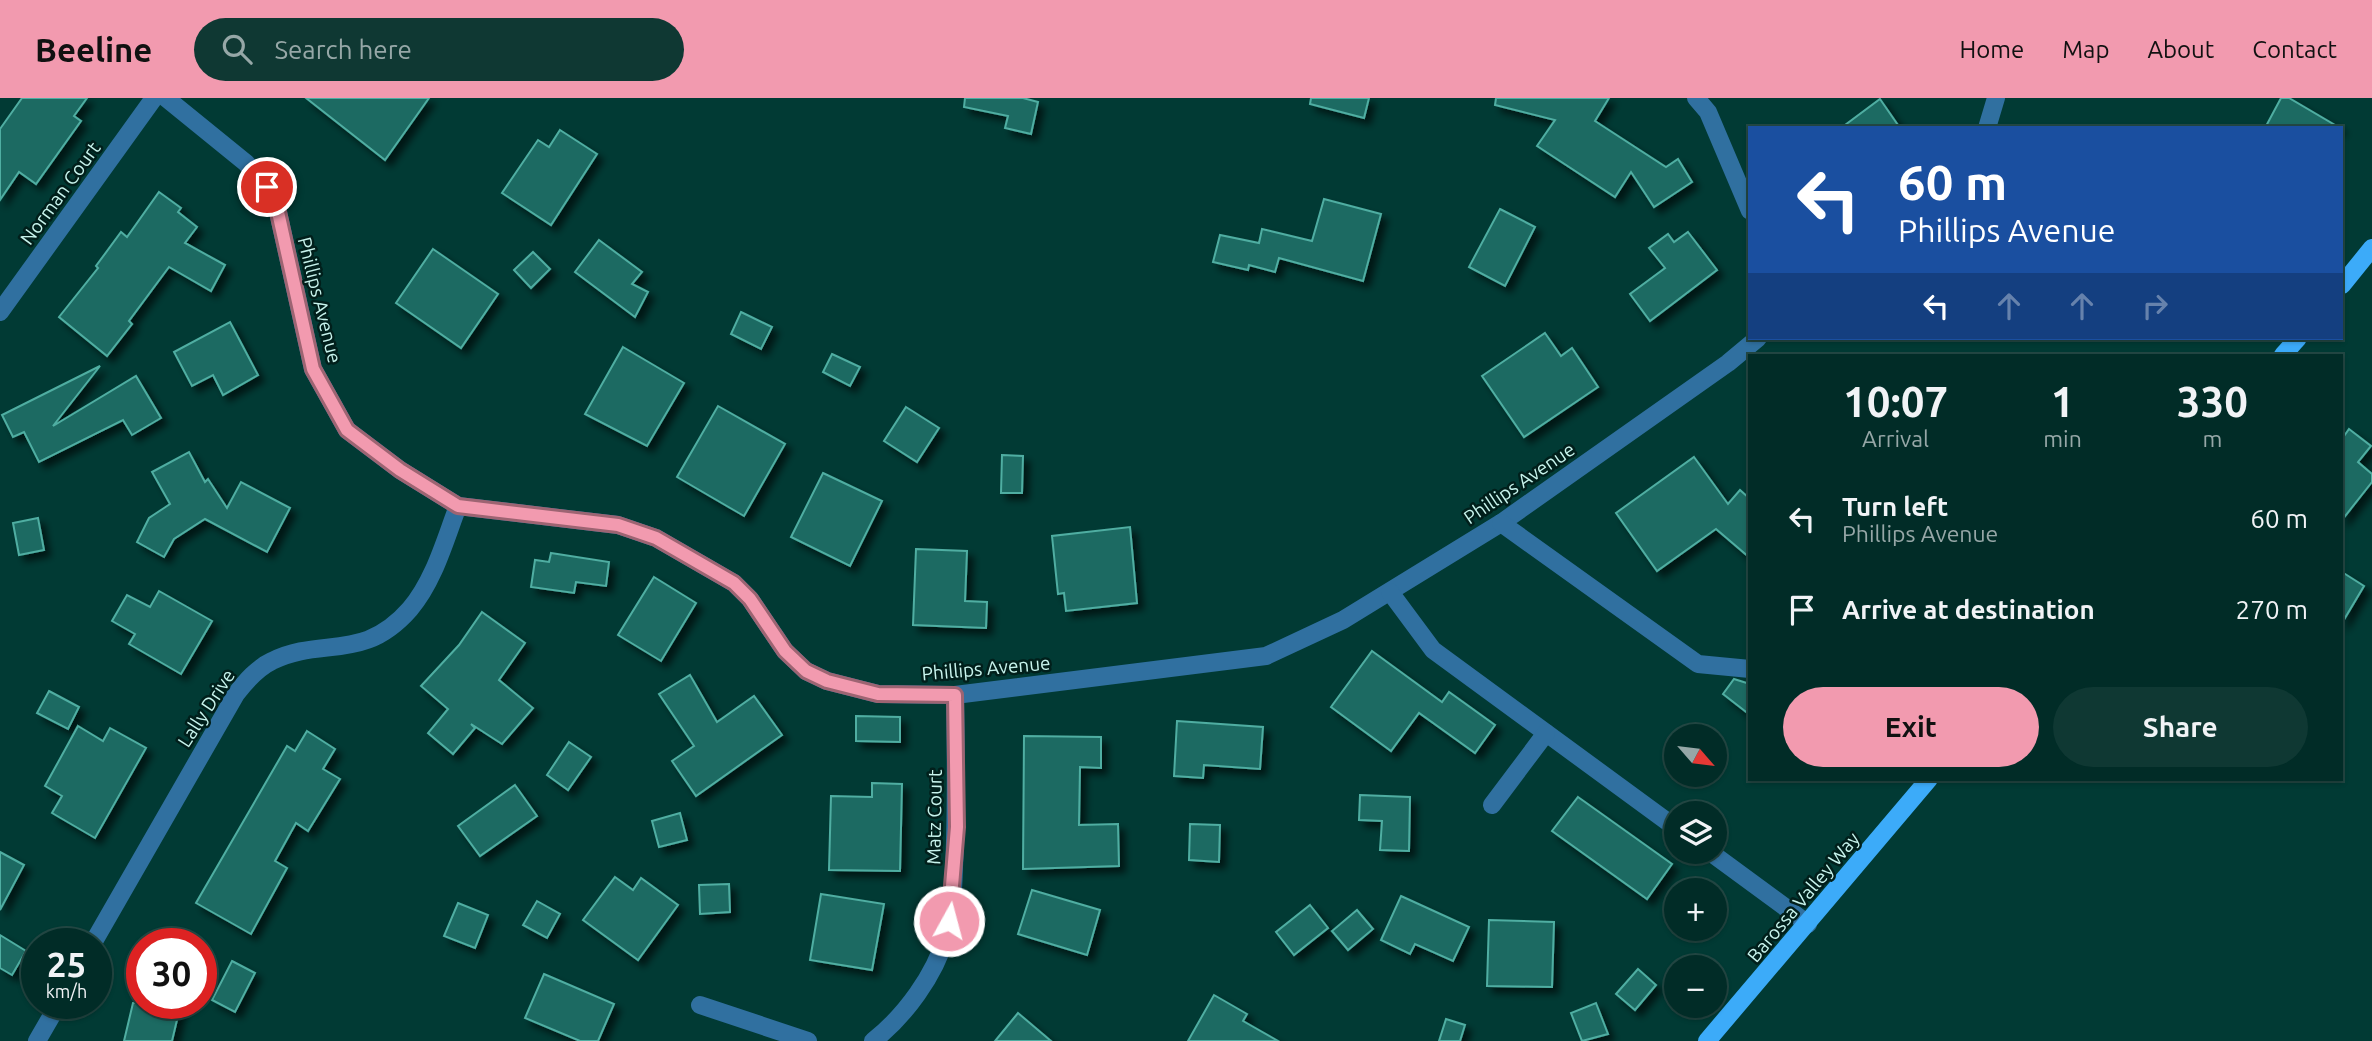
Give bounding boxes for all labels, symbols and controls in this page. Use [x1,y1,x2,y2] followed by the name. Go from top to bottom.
[194,18,684,81] search box
[218,30,256,68] icon: search
[35,31,152,68] text: Beeline
[274,35,412,64] text: Search here
[1959,36,2024,63] text: Home
[2062,36,2109,63] text: Map
[2147,36,2214,63] text: About
[2252,36,2337,63] text: Contact
[15,137,105,249] street label: Norman Court
[1783,154,1874,245] icon: left
[1898,154,2007,209] text: 60 m
[237,157,297,217] pin
[248,168,286,206] icon: arrive
[1898,212,2115,248] text: Phillips Avenue
[294,235,346,365] street label: Phillips Avenue
[1917,287,1955,325] icon: left
[1990,287,2028,325] icon: ahead
[2063,287,2101,325] icon: ahead
[2136,287,2174,325] icon: right
[1843,378,1948,425] text: 10:07
[2051,378,2074,425] text: 1
[2177,378,2248,425] text: 330
[1862,426,1929,451] text: Arrival
[2043,426,2082,451] text: min
[2202,426,2222,451] text: m
[1459,438,1579,528] street label: Phillips Avenue
[1842,492,1948,521] text: Turn left
[1783,500,1821,538] icon: left
[2250,504,2308,533] text: 60 m
[1842,521,1998,546] text: Phillips Avenue
[1783,591,1821,629] icon: arrive
[1842,595,2095,624] text: Arrive at destination
[2236,595,2308,624] text: 270 m
[921,651,1051,685] street label: Phillips Avenue
[173,665,239,751] street label: Lally Drive
[1783,687,2039,767] button: Exit
[2053,687,2308,767] button: Share
[1664,724,1727,788] north arrow
[1664,724,1727,1018] map controls
[922,769,946,865] street label: Matz Court
[1664,801,1727,864] button: layers
[1742,828,1864,966] street label: Barossa Valley Way
[1664,878,1727,941] button: +
[912,884,986,958] position arrow
[126,928,217,1019] speed limit sign: 30
[47,944,86,984] text: 25
[1664,955,1727,1018] button: −
[46,981,87,1001] text: km/h

